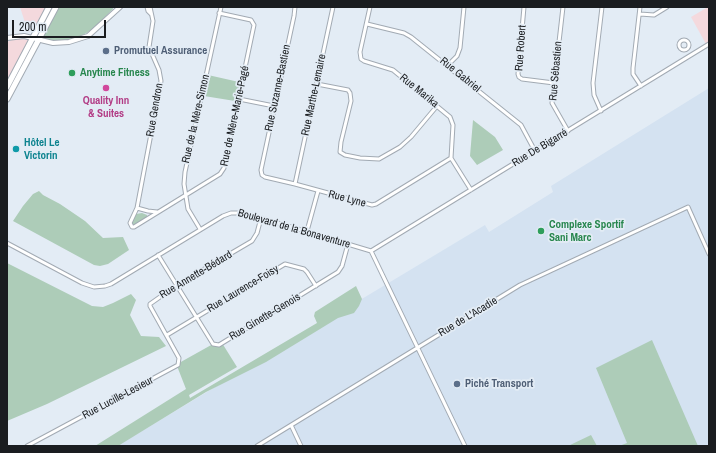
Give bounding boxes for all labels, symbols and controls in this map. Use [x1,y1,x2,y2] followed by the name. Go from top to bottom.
[14,12,108,38] scale bar
[19,19,46,35] text: 200 m
[513,25,529,71] street label: Rue Robert
[547,41,565,101] street label: Rue Sébastien
[262,43,294,133] street label: Rue Suzanne-Bastien
[114,44,207,58] place label: Promutuel Assurance
[101,46,111,56] marker: Promutuel Assurance
[299,53,329,137] street label: Rue Marthe-Lemaire
[437,55,483,95] street label: Rue Gabriel
[218,65,252,167] street label: Rue de Mère-Marie-Pagé
[80,66,150,80] place label: Anytime Fitness
[67,68,77,78] marker: Anytime Fitness
[397,71,441,111] street label: Rue Marika
[179,73,213,165] street label: Rue de la Mère-Simon
[144,82,166,138] street label: Rue Gendron
[101,83,111,93] marker: Quality Inn & Suites
[83,94,129,120] place label: Quality Inn & Suites
[510,126,570,170] street label: Rue De Bigarré
[24,136,60,162] place label: Hôtel Le Victorin
[11,144,21,154] marker: Hôtel Le Victorin
[327,188,367,210] street label: Rue Lyne
[236,207,352,251] street label: Boulevard de la Bonaventure
[549,218,624,244] place label: Complexe Sportif Sani Marc
[536,226,546,236] marker: Complexe Sportif Sani Marc
[157,248,235,302] street label: Rue Annette-Bédard
[205,262,281,316] street label: Rue Laurence-Foisy
[227,291,303,343] street label: Rue Ginette-Genois
[436,294,500,340] street label: Rue de L'Acadie
[80,374,156,422] street label: Rue Lucille-Lesieur
[465,377,533,391] place label: Piché Transport
[452,379,462,389] marker: Piché Transport

